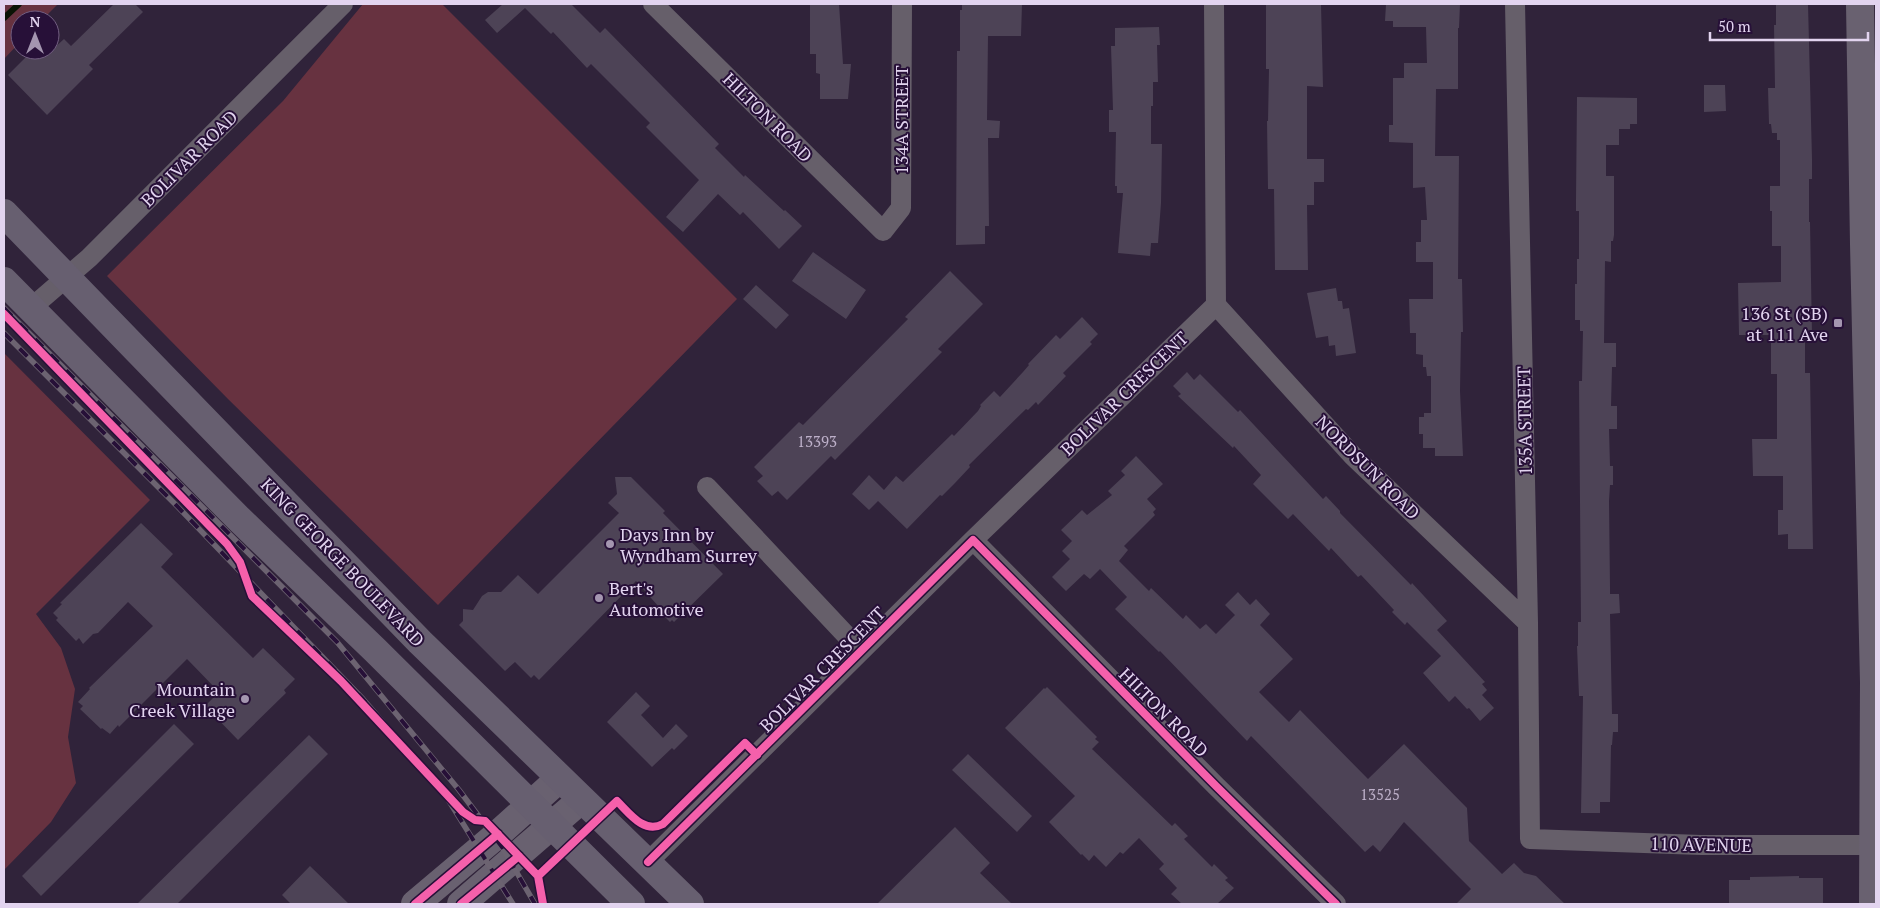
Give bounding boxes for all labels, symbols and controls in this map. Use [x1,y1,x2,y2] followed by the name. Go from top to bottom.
[10,10,60,60] north arrow
[1710,10,1868,42] scale bar
[30,12,41,31] text: N
[1718,16,1751,36] text: 50 m
[889,65,913,175] street label: 134A STREET
[718,67,818,167] street label: HILTON ROAD
[135,104,243,212] street label: BOLIVAR ROAD
[1741,301,1828,346] place label: 136 St (SB) at 111 Ave
[1832,317,1844,329] marker: 136 St (SB) at 111 Ave
[1055,326,1193,460] street label: BOLIVAR CRESCENT
[1511,366,1537,476] street label: 135A STREET
[1311,410,1425,524] street label: NORDSUN ROAD
[797,431,837,451] house number: 13393
[256,472,430,652] street label: KING GEORGE BOULEVARD
[620,522,758,567] place label: Days Inn by Wyndham Surrey
[604,538,616,550] marker: Days Inn by Wyndham Surrey
[609,576,704,621] place label: Bert's Automotive
[593,592,605,604] marker: Bert's Automotive
[754,601,890,737] street label: BOLIVAR CRESCENT
[1114,662,1214,762] street label: HILTON ROAD
[129,677,235,722] place label: Mountain Creek Village
[239,693,251,705] marker: Mountain Creek Village
[1360,784,1400,804] house number: 13525
[1650,831,1752,857] street label: 110 AVENUE

